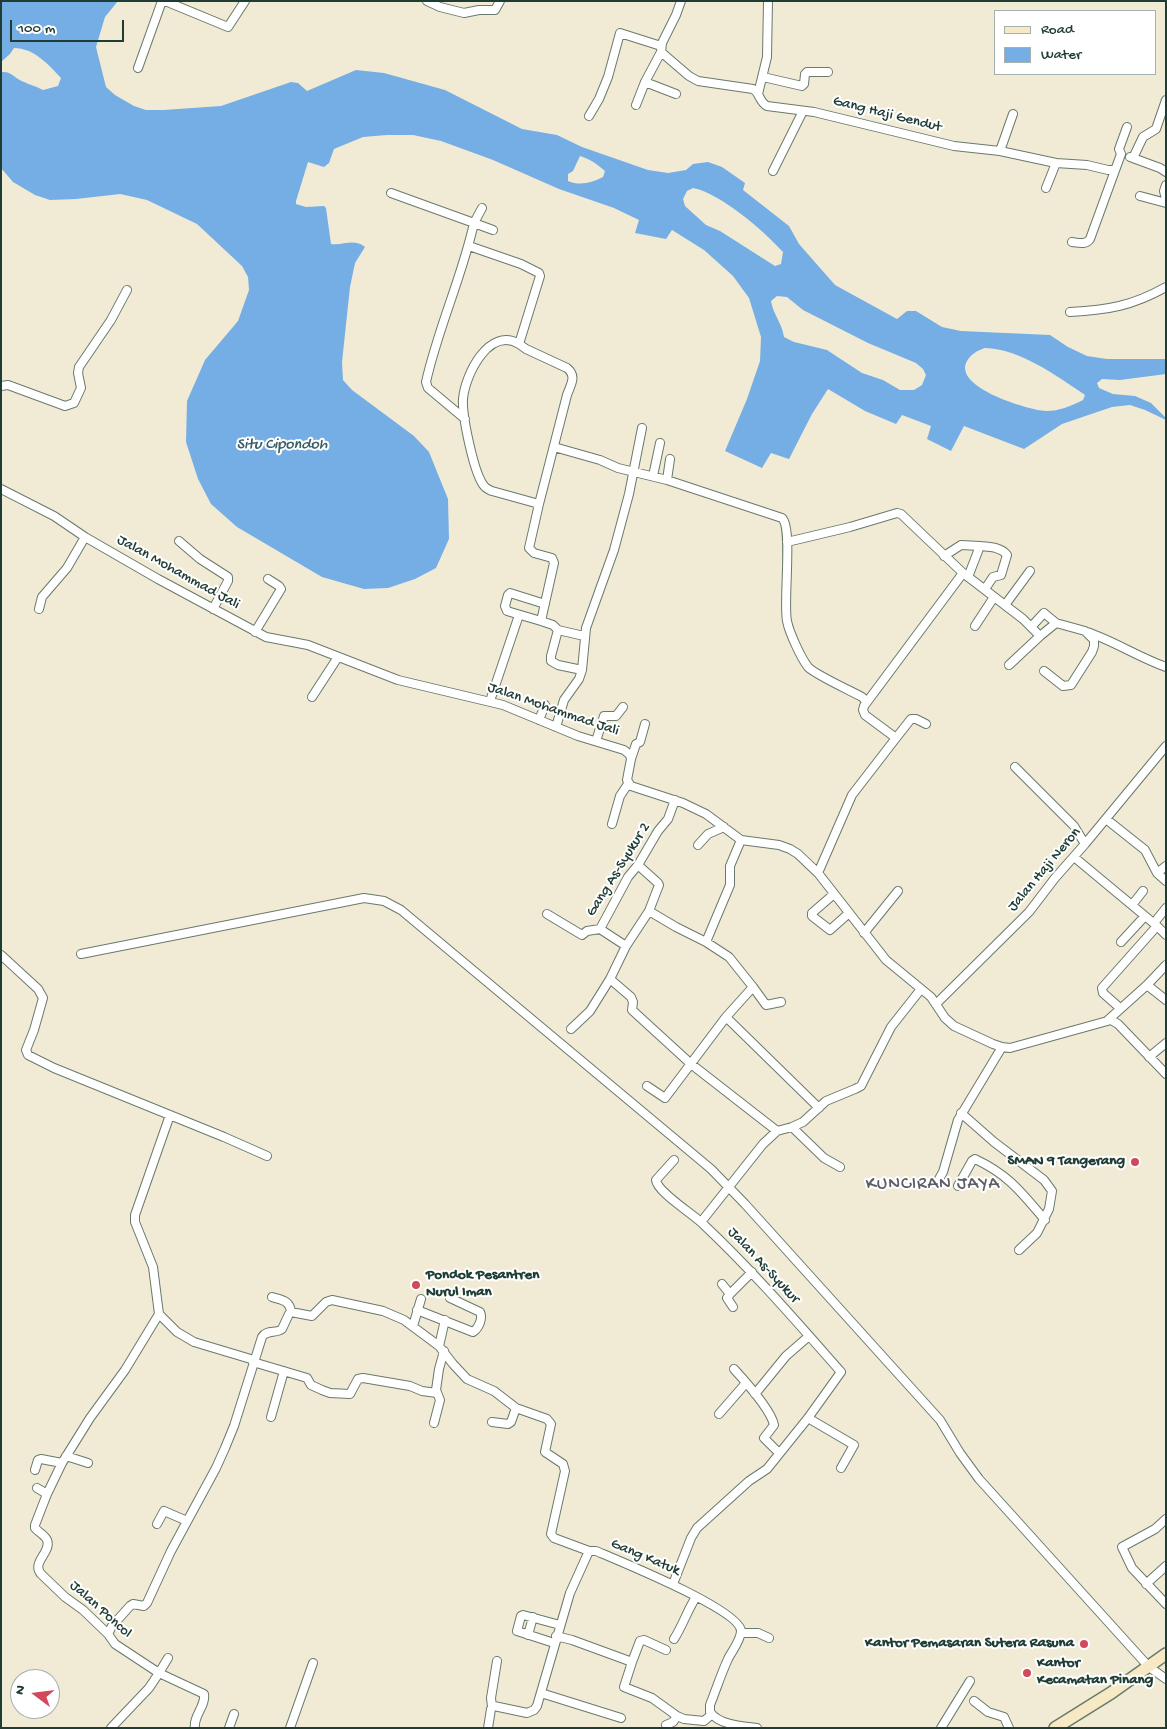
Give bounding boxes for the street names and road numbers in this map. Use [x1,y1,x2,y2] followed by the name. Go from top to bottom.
[831,93,943,137] street label: Gang Haji Gendut
[113,532,243,614] street label: Jalan Mohammad Jali
[485,679,621,741] street label: Jalan Mohammad Jali
[583,820,655,920] street label: Gang As-Syukur 2
[1005,824,1085,916] street label: Jalan Haji Neron
[723,1224,803,1308] street label: Jalan As-Syukur
[608,1535,682,1581] street label: Gang Katuk
[65,1577,135,1643] street label: Jalan Poncol

